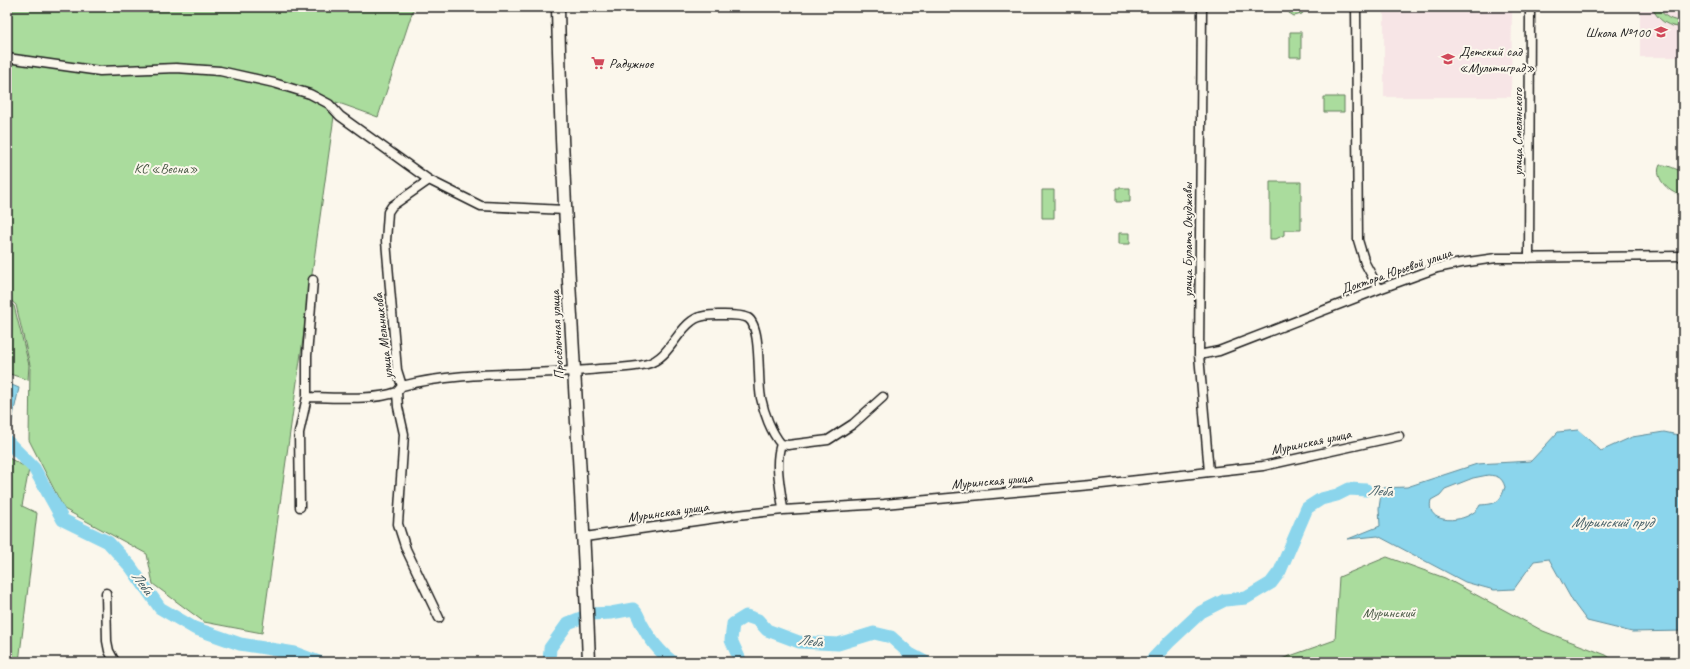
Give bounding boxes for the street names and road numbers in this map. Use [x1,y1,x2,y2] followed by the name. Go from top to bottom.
[1509,87,1526,177] street label: улица Смелянского
[1179,181,1196,298] street label: улица Булата Окуджавы
[1338,244,1455,298] street label: Доктора Юрьевой улица
[546,289,568,380] street label: Просёлочная улица
[369,291,397,381] street label: улица Мельникова
[1269,425,1353,459] street label: Муринская улица
[951,469,1034,493] street label: Муринская улица
[626,498,710,526] street label: Муринская улица

